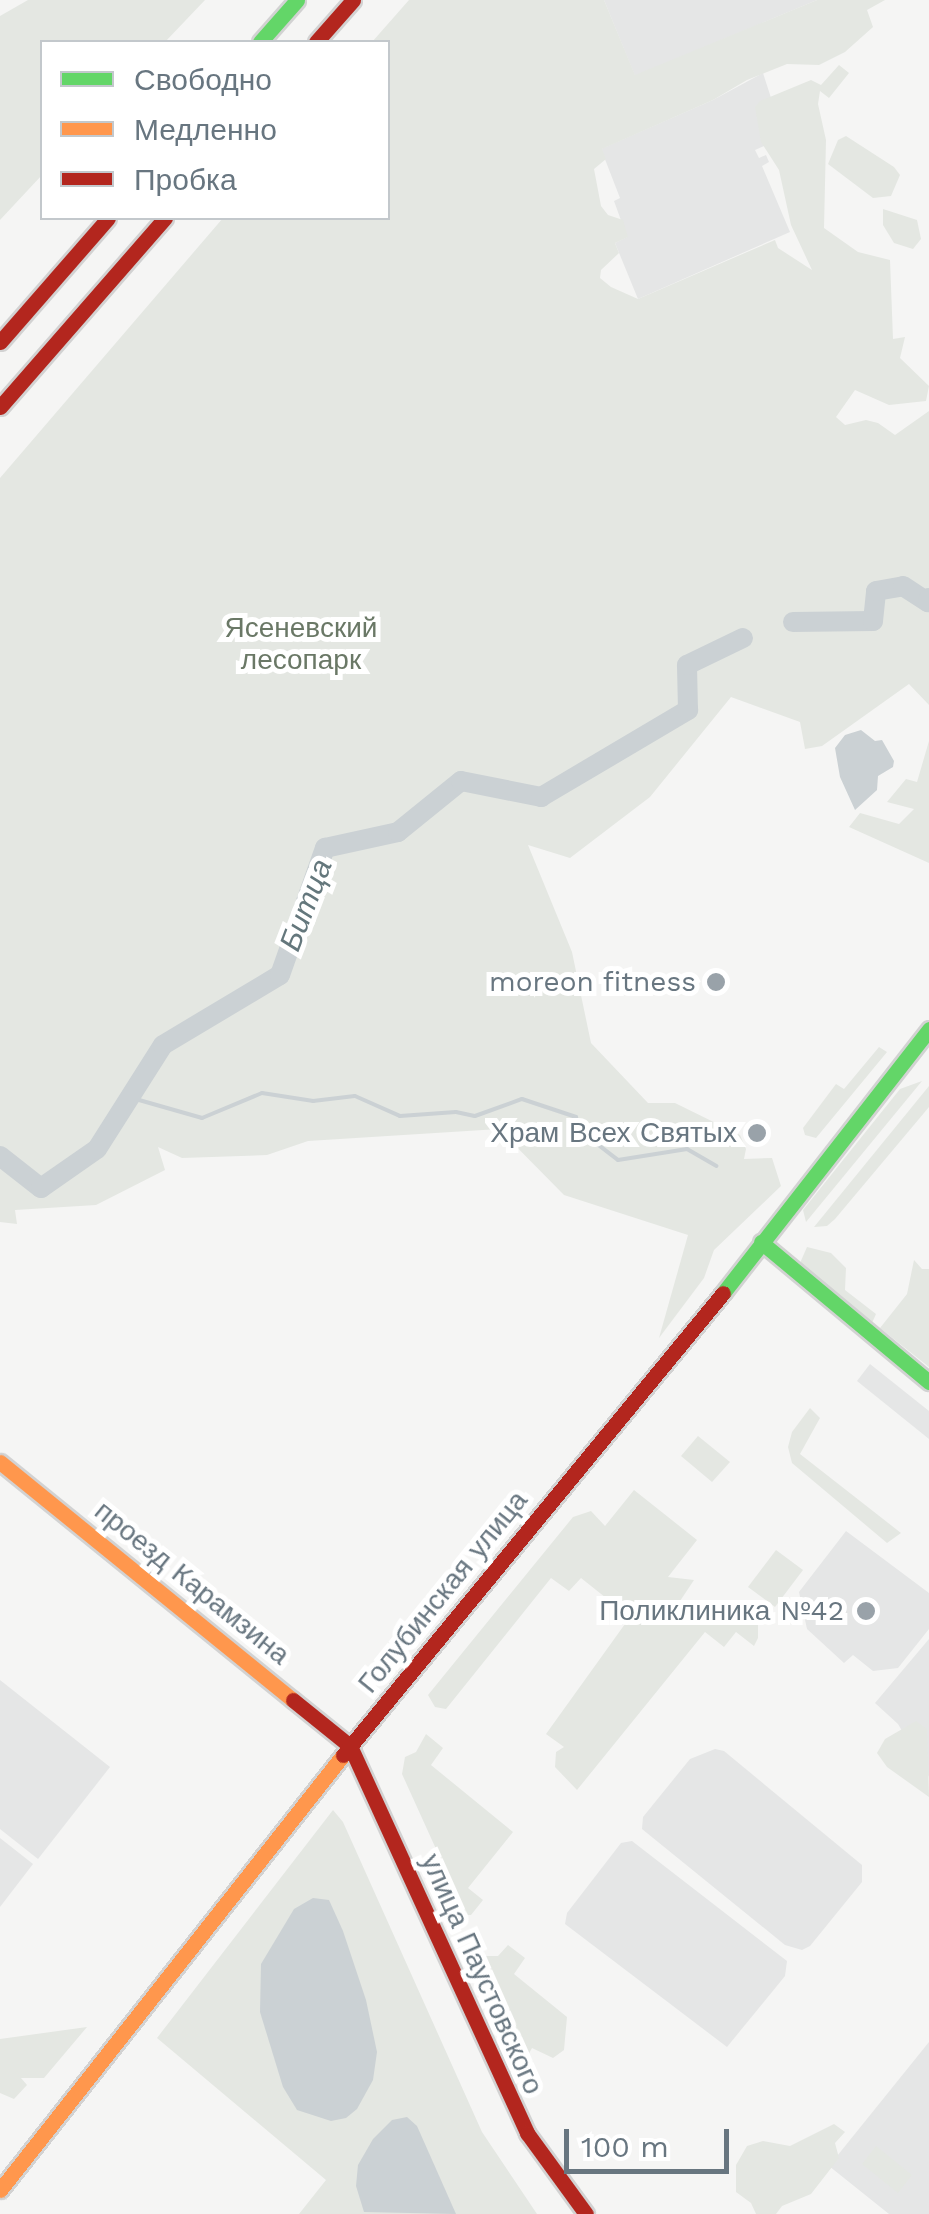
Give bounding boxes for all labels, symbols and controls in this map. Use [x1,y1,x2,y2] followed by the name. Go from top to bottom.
[40,40,390,220] legend
[134,62,272,97] text: Свободно
[134,112,277,147] text: Медленно
[134,162,237,197] text: Пробка
[225,611,377,677] park label: Ясеневский лесопарк
[272,854,340,956] water label: Битца
[489,965,696,999] place label: moreon fitness
[705,971,727,993] marker: moreon fitness
[490,1116,737,1150] place label: Храм Всех Святых
[746,1122,768,1144] marker: Храм Всех Святых
[351,1484,535,1700] street label: Голубинская улица
[88,1494,296,1672] street label: проезд Карамзина
[599,1594,844,1628] place label: Поликлиника №42
[853,1598,879,1624] marker: Поликлиника №42
[414,1849,550,2099] street label: улица Паустовского
[569,2109,734,2171] scale bar
[581,2129,669,2164] text: 100 m

